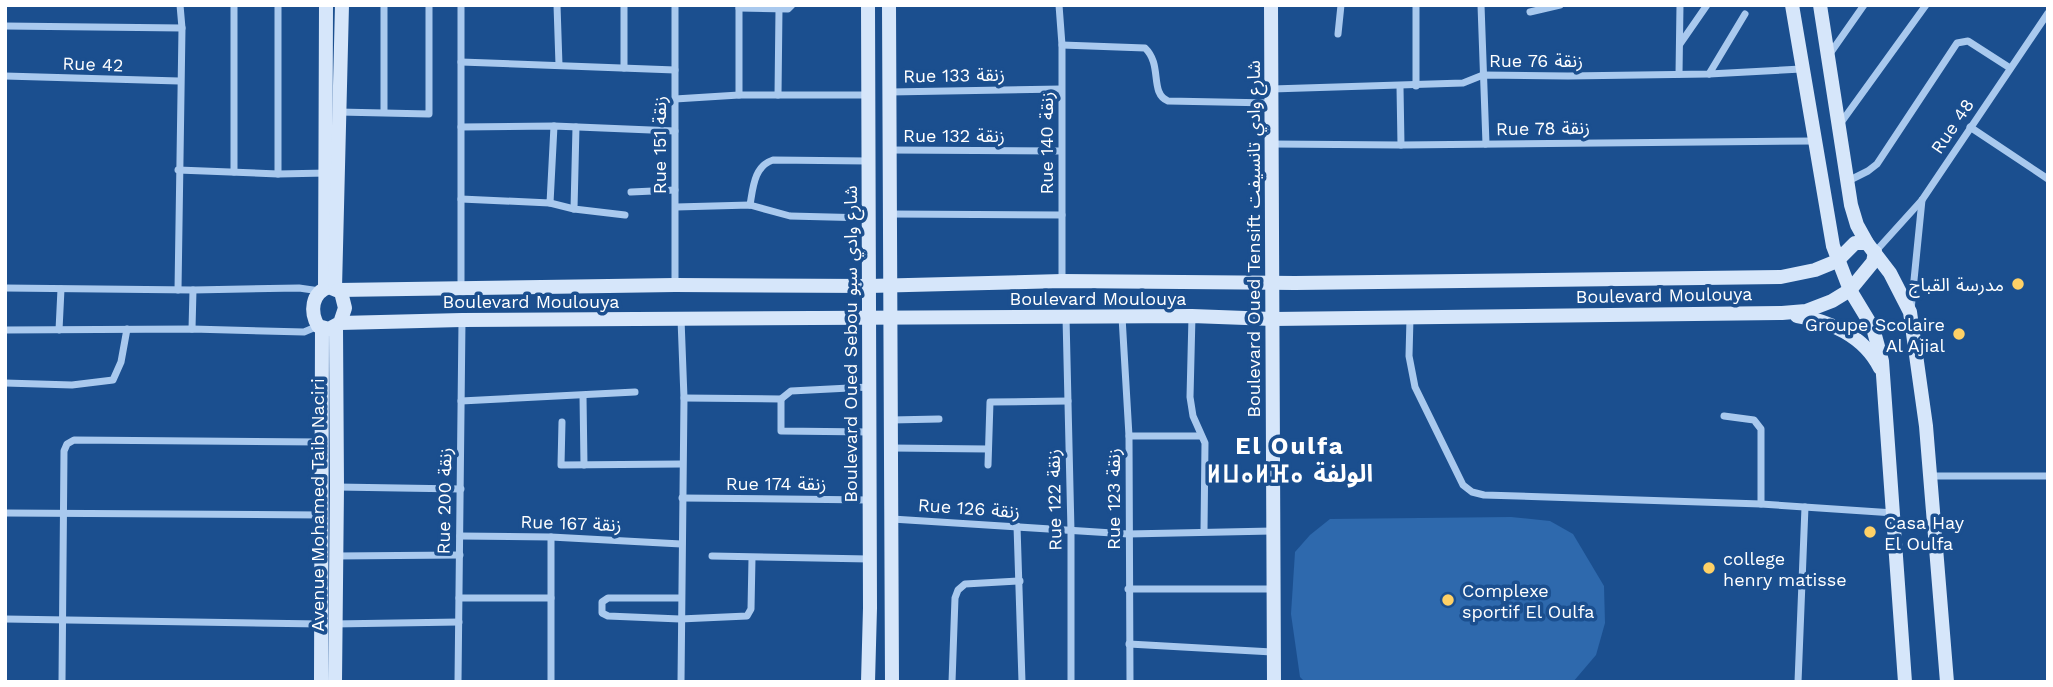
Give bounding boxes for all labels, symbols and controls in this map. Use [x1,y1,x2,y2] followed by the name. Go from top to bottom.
[1489,50,1583,72] street label: Rue 76 زنقة
[62,52,124,76] street label: Rue 42
[1243,60,1268,418] street label: Boulevard Oued Tensift شارع وادي تانسيفت
[903,64,1005,87] street label: Rue 133 زنقة
[1036,92,1058,194] street label: Rue 140 زنقة
[1926,95,1978,157] street label: Rue 48
[649,96,671,194] street label: Rue 151 زنقة
[1496,117,1590,140] street label: Rue 78 زنقة
[903,125,1005,147] street label: Rue 132 زنقة
[840,185,865,503] street label: Boulevard Oued Sebou شارع وادي سبو
[1909,274,2004,298] place label: مدرسة القباج
[2010,276,2026,292] marker: مدرسة القباج
[1575,283,1753,307] street label: Boulevard Moulouya
[1010,288,1186,309] street label: Boulevard Moulouya
[443,291,619,312] street label: Boulevard Moulouya
[1805,314,1945,356] place label: Groupe Scolaire Al Ajial
[1951,326,1967,342] marker: Groupe Scolaire Al Ajial
[307,378,328,632] street label: Avenue Mohamed Taib Naciri
[1207,432,1373,488] district label: El Oulfa ⵍⵡⴰⵍⴼⴰ الولفة
[433,447,456,555] street label: Rue 200 زنقة
[1103,448,1125,550] street label: Rue 123 زنقة
[1043,449,1066,551] street label: Rue 122 زنقة
[726,473,826,495] street label: Rue 174 زنقة
[917,494,1021,523] street label: Rue 126 زنقة
[520,511,622,536] street label: Rue 167 زنقة
[1884,512,1965,554] place label: Casa Hay El Oulfa
[1862,524,1878,540] marker: Casa Hay El Oulfa
[1723,548,1847,590] place label: college henry matisse
[1701,560,1717,576] marker: college henry matisse
[1462,580,1595,622] place label: Complexe sportif El Oulfa
[1440,592,1456,608] marker: Complexe sportif El Oulfa

